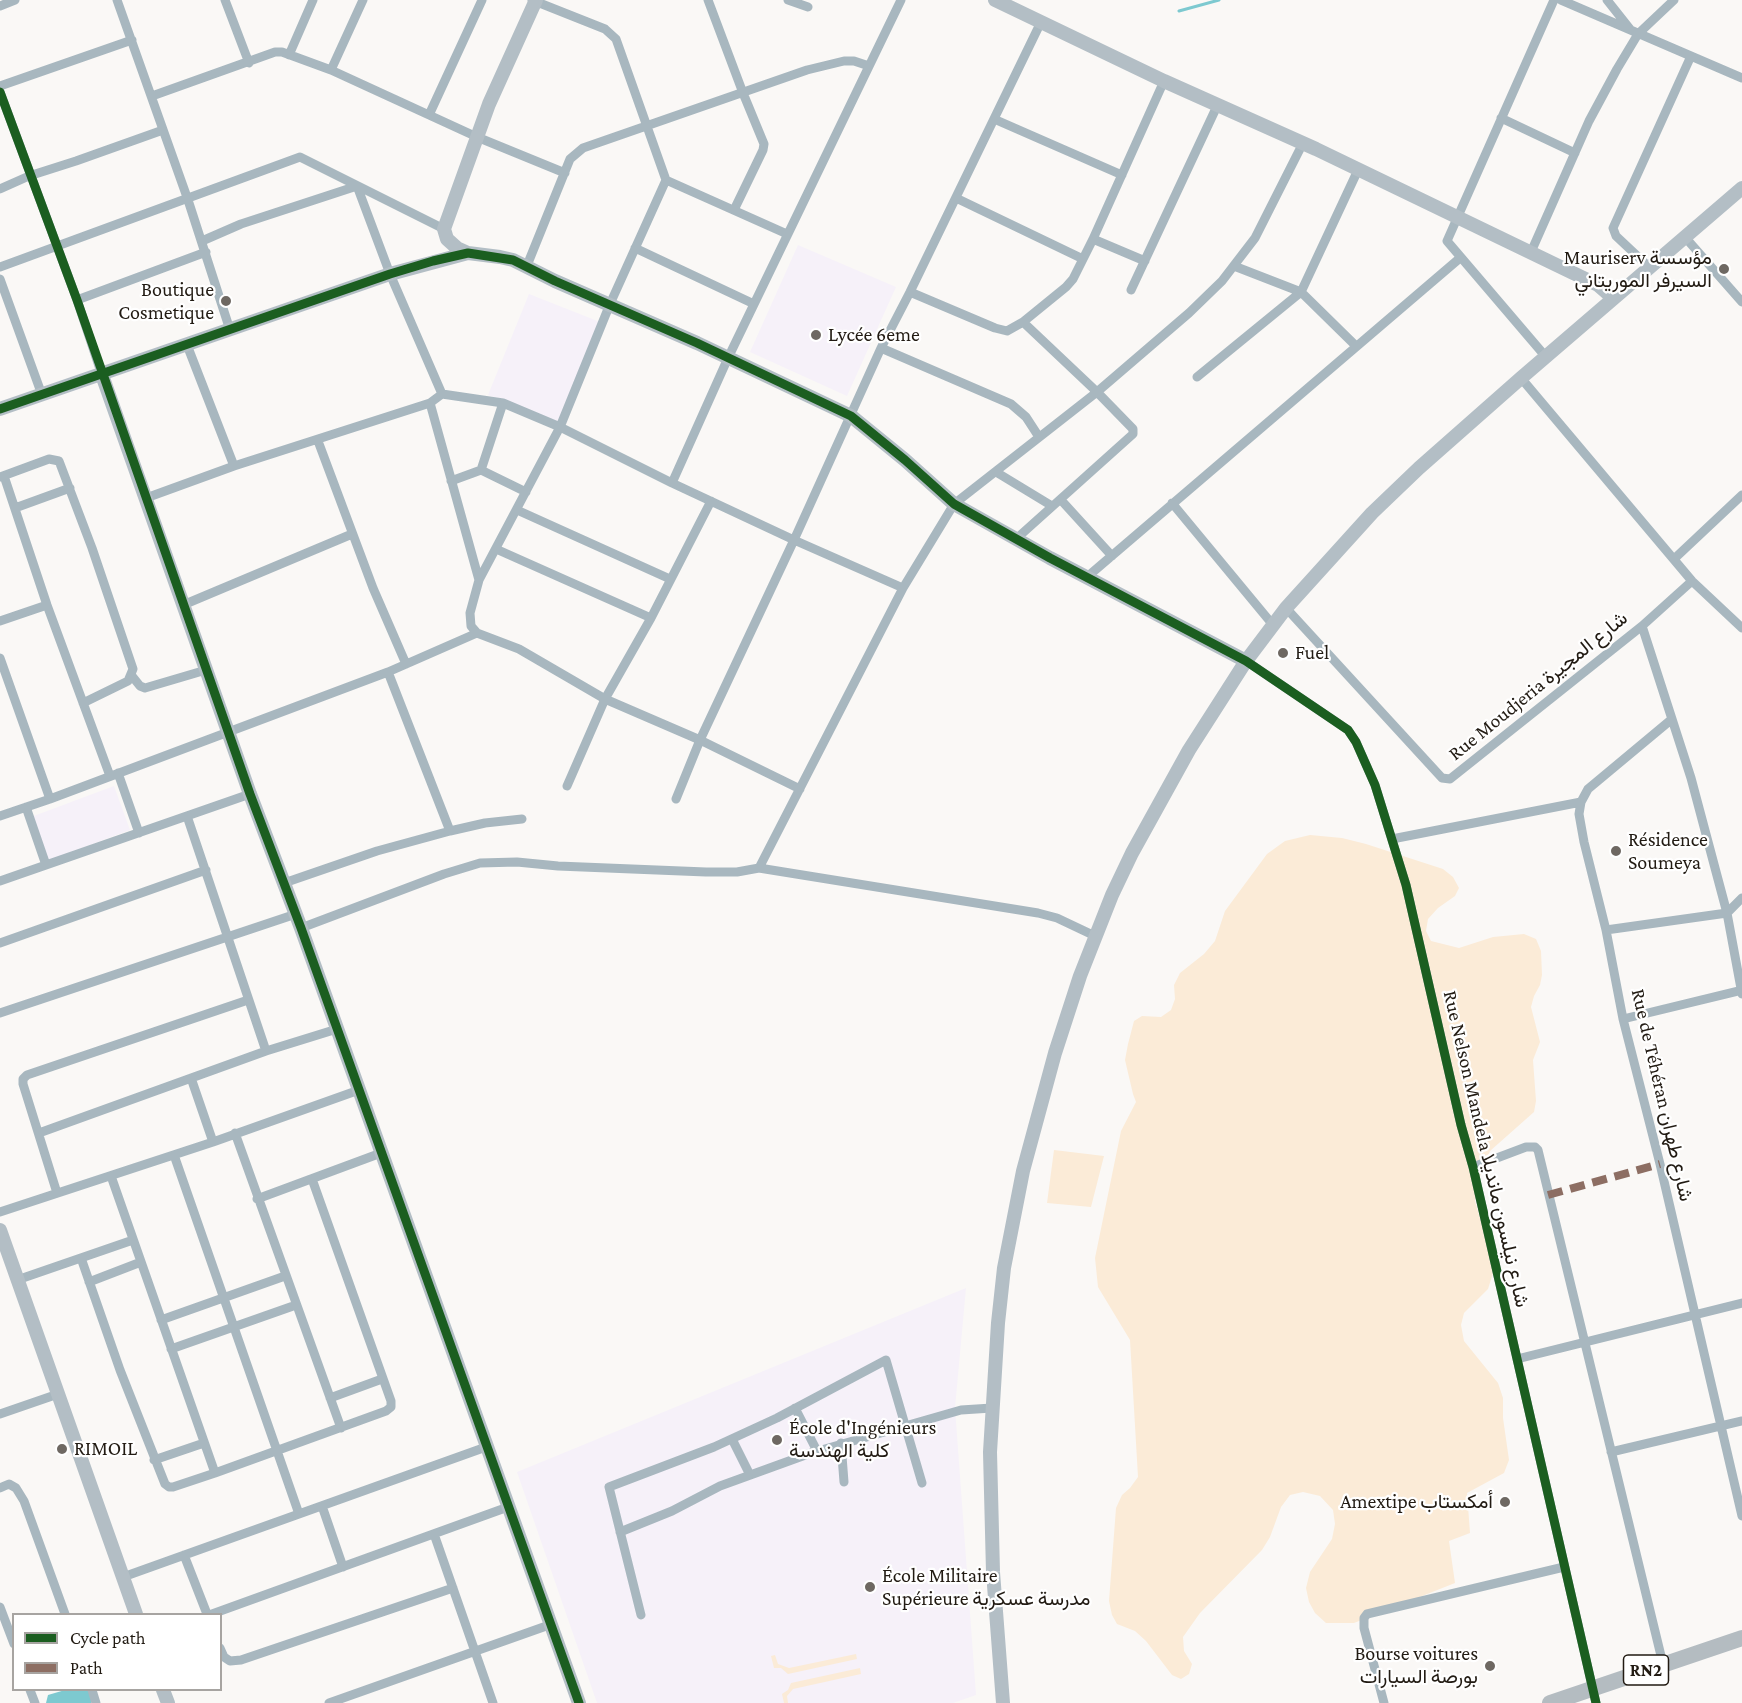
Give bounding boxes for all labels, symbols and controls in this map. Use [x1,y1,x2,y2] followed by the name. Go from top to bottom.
[1564,246,1712,293] place label: Mauriserv مؤسسة السيرفر الموريتاني
[1717,262,1731,276] marker: Mauriserv مؤسسة السيرفر الموريتاني
[118,278,214,325] place label: Boutique Cosmetique
[219,294,233,308] marker: Boutique Cosmetique
[828,323,920,347] place label: Lycée 6eme
[809,328,823,342] marker: Lycée 6eme
[1444,606,1632,766] street label: Rue Moudjeria شارع المجيرة
[1295,641,1329,665] place label: Fuel
[1276,646,1290,660] marker: Fuel
[1628,828,1708,875] place label: Résidence Soumeya
[1609,844,1623,858] marker: Résidence Soumeya
[1626,986,1698,1204] street label: Rue de Téhéran شارع طهران
[1438,988,1534,1310] street label: Rue Nelson Mandela شارع نيلسون مانديلا
[789,1416,936,1463] place label: École d'Ingénieurs كلية الهندسة
[770,1433,784,1447] marker: École d'Ingénieurs كلية الهندسة
[74,1437,137,1461] place label: RIMOIL
[55,1442,69,1456] marker: RIMOIL
[1340,1490,1493,1514] place label: Amextipe أمكستاب
[1498,1495,1512,1509] marker: Amextipe أمكستاب
[882,1564,1091,1611] place label: École Militaire Supérieure مدرسة عسكرية
[863,1580,877,1594] marker: École Militaire Supérieure مدرسة عسكرية
[12,1613,222,1691] legend
[70,1628,145,1648] text: Cycle path
[1354,1642,1478,1689] place label: Bourse voitures بورصة السيارات
[1624,1655,1668,1685] road number: RN2
[70,1658,103,1678] text: Path
[1483,1659,1497,1673] marker: Bourse voitures بورصة السيارات

